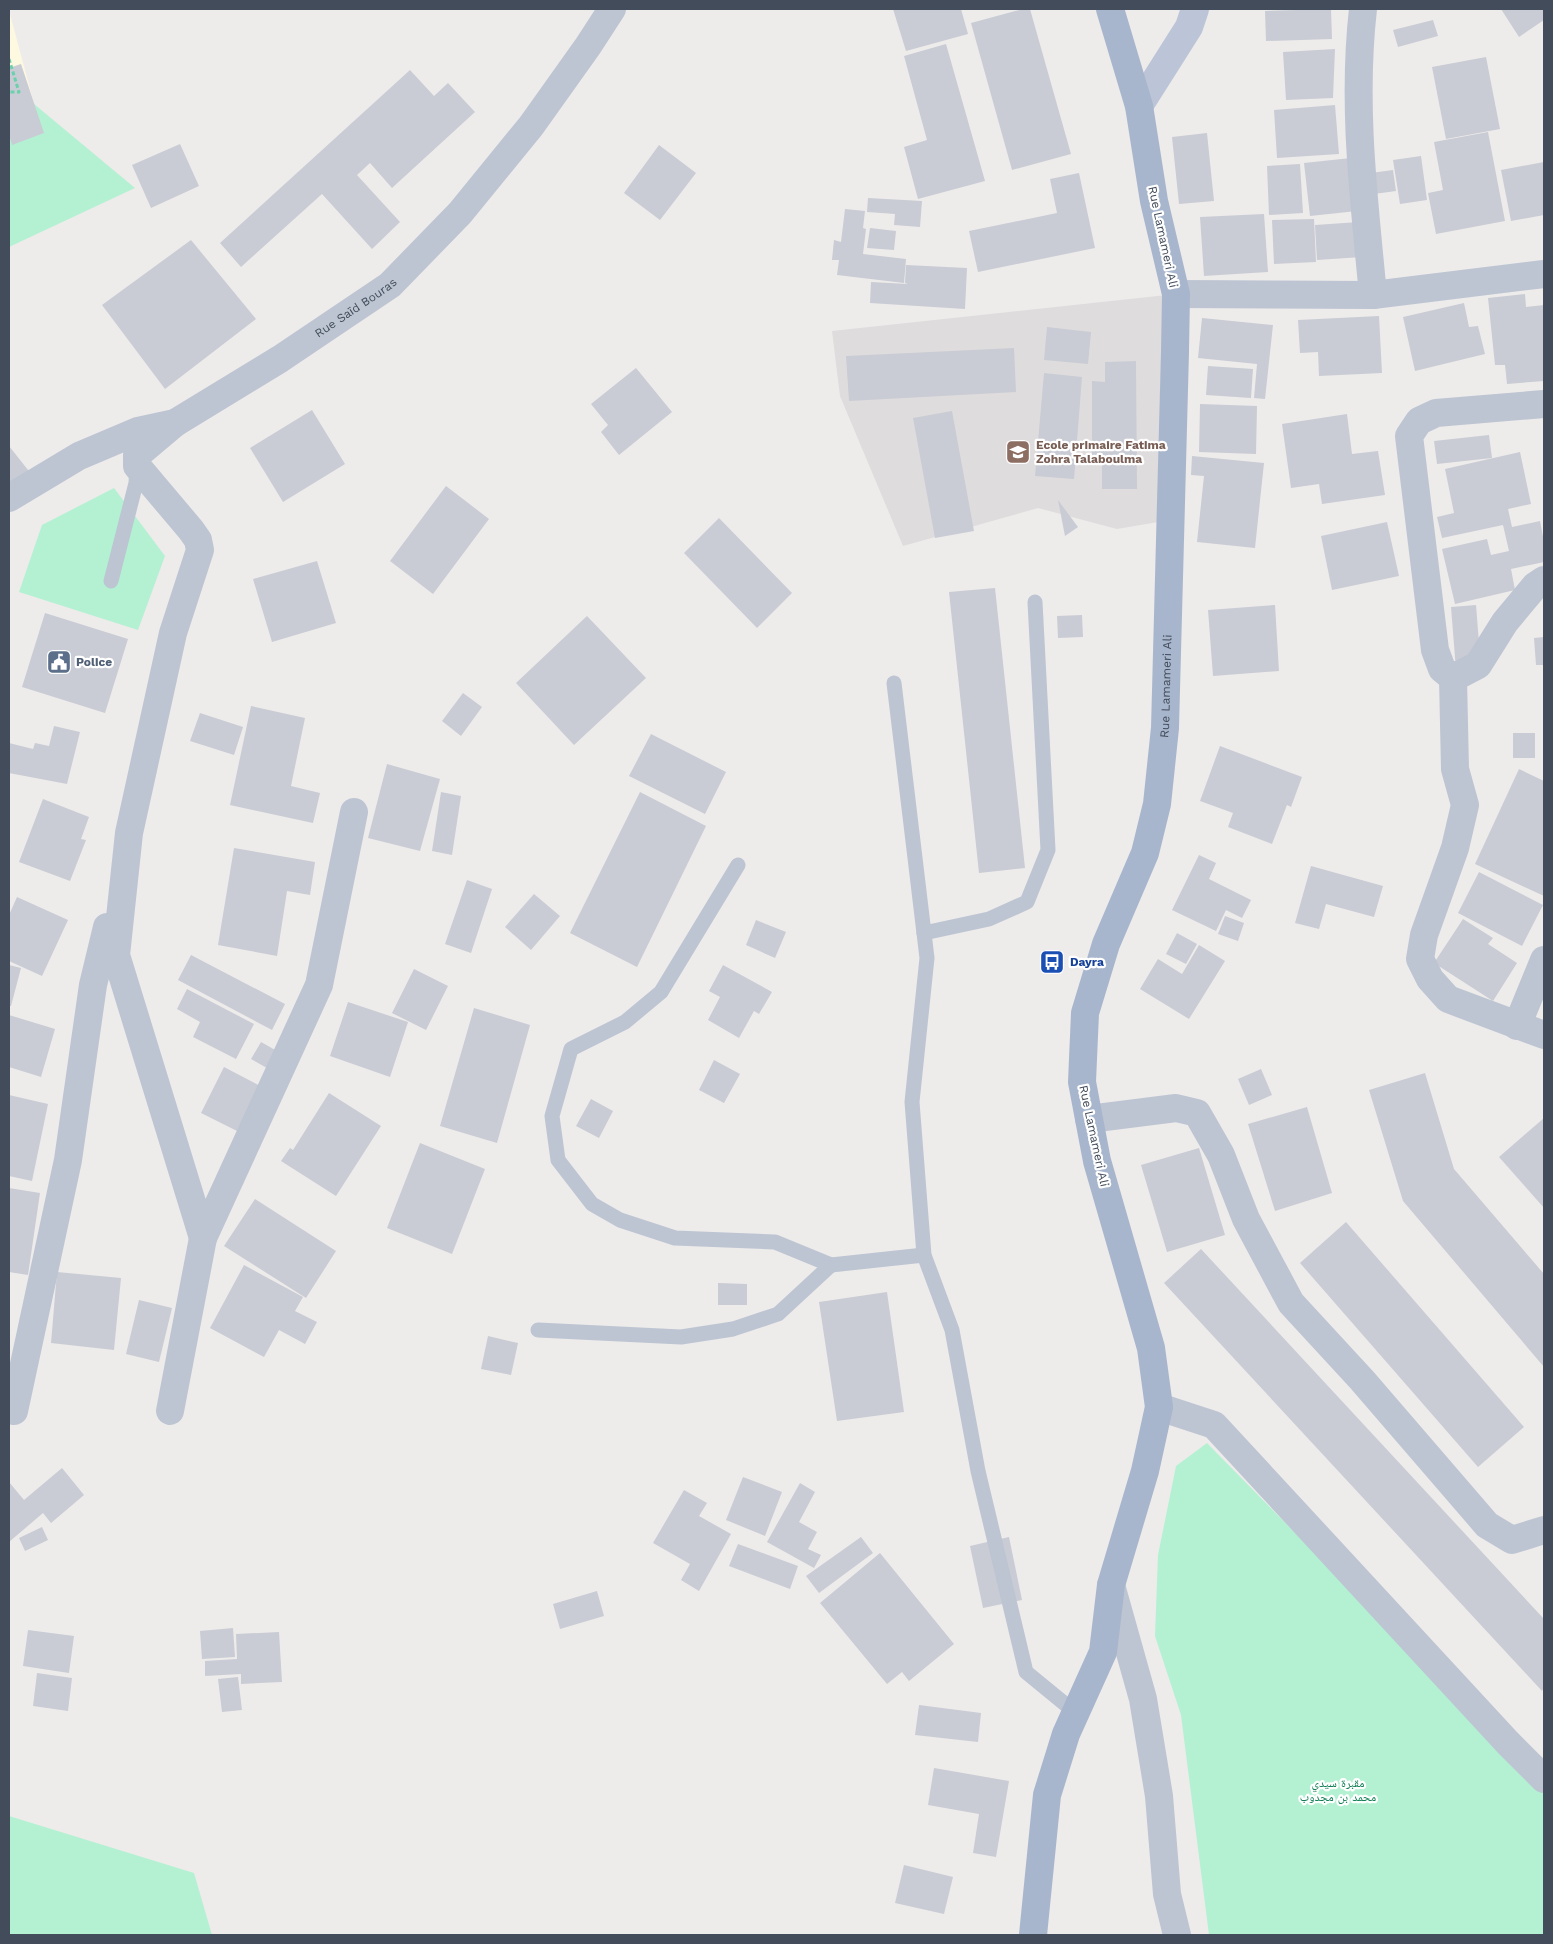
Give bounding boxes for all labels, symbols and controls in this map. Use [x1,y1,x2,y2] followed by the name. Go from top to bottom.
[1145,185,1181,289] street label: Rue Lamameri Ali
[312,275,400,340] street label: Rue Saïd Bouras
[1036,438,1166,466] place label: Ecole primaire Fatima Zohra Talaboulma
[1005,439,1031,465] school or university icon: Ecole primaire Fatima Zohra Talaboulma
[1157,634,1174,739] street label: Rue Lamameri Ali
[46,649,72,675] public building icon: Police
[76,655,112,669] place label: Police
[1039,949,1065,975] bus stop icon: Dayra
[1070,955,1104,969] place label: Dayra
[1076,1084,1112,1188] street label: Rue Lamameri Ali
[1300,1776,1376,1804] park label: مقبرة سيدي محمد بن مجدوب

